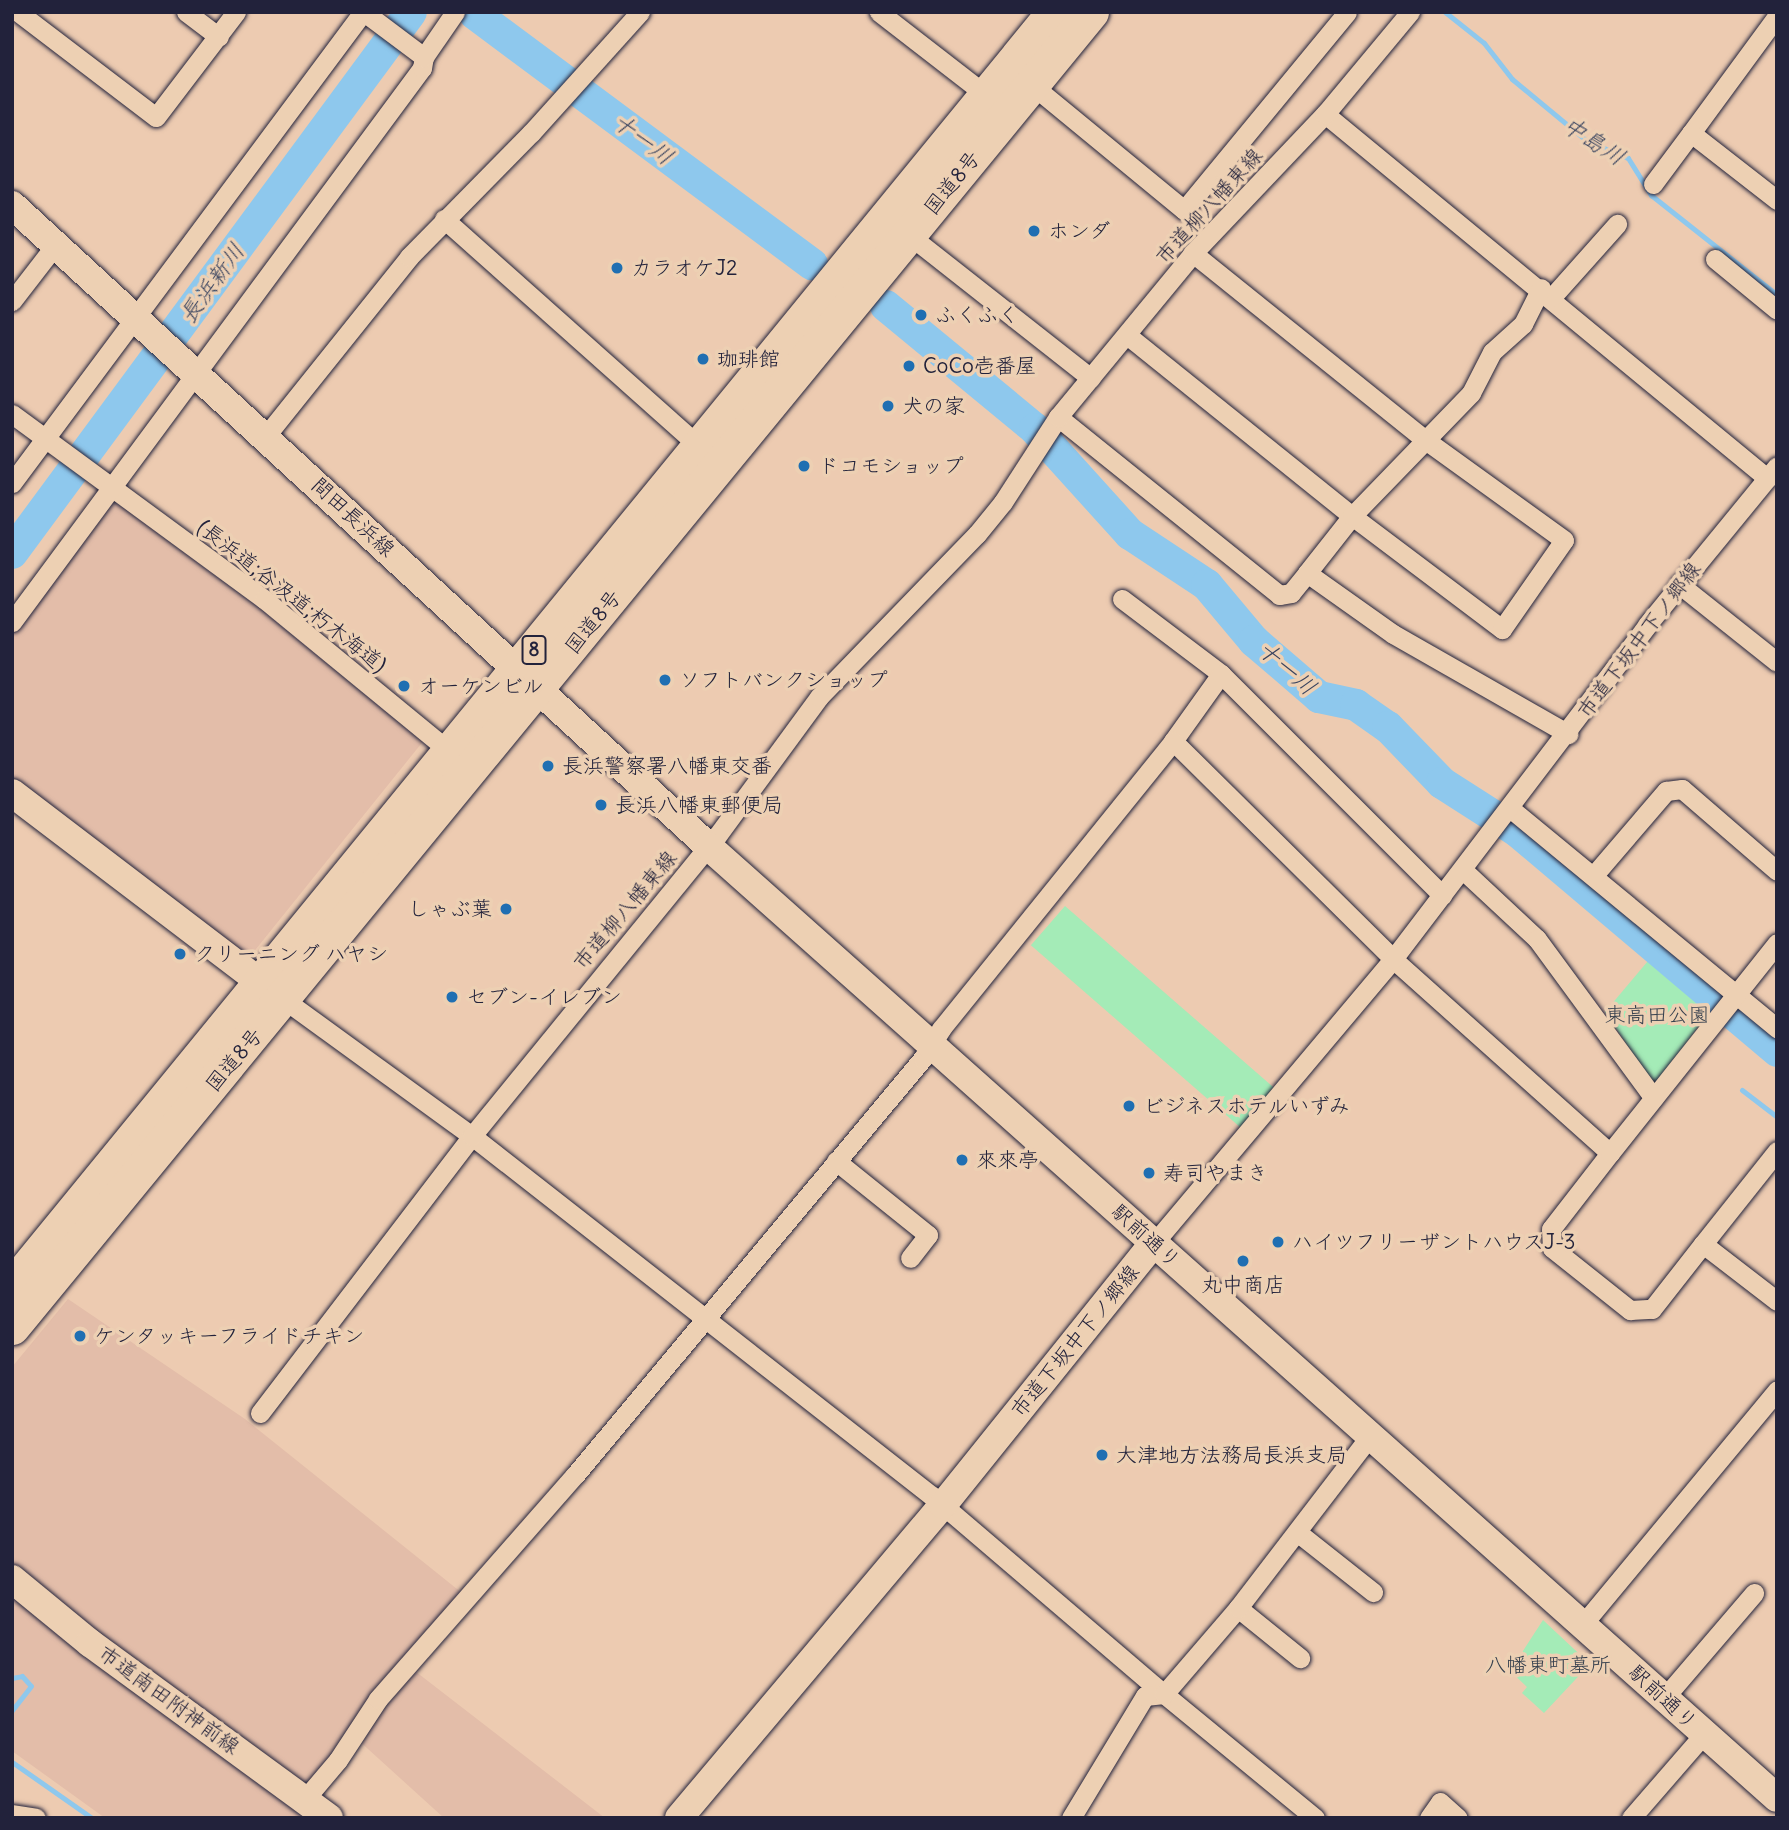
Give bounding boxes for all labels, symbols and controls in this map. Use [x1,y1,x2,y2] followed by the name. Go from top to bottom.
[607,107,679,171] water label: 十一川
[1558,111,1630,171] water label: 中島川
[1150,143,1268,269] street label: 市道柳八幡東線
[919,146,985,220] street label: 国道8号
[1048,218,1111,244] place label: ホンダ
[1026,223,1042,239] marker: ホンダ
[174,238,250,328] water label: 長浜新川
[631,255,737,281] place label: カラオケJ2
[609,260,625,276] marker: カラオケJ2
[935,302,1019,328] place label: ふくふく
[913,307,929,323] marker: ふくふく
[717,346,780,372] place label: 珈琲館
[695,351,711,367] marker: 珈琲館
[923,353,1037,379] place label: CoCo壱番屋
[901,358,917,374] marker: CoCo壱番屋
[902,393,965,419] place label: 犬の家
[880,398,896,414] marker: 犬の家
[818,453,965,479] place label: ドコモショップ
[796,458,812,474] marker: ドコモショップ
[306,472,400,562] street label: 間田長浜線
[192,514,392,678] street label: (長浜道;谷汲道;朽木海道)
[1572,557,1706,723] street label: 市道下坂中下ノ郷線
[560,585,626,659] street label: 国道8号
[520,635,548,666] road number: 8
[1252,635,1322,701] water label: 十一川
[679,667,889,693] place label: ソフトバンクショップ
[657,672,673,688] marker: ソフトバンクショップ
[418,673,544,699] place label: オーケンビル
[396,678,412,694] marker: オーケンビル
[562,753,772,779] place label: 長浜警察署八幡東交番
[540,758,556,774] marker: 長浜警察署八幡東交番
[615,792,783,818] place label: 長浜八幡東郵便局
[593,797,609,813] marker: 長浜八幡東郵便局
[568,846,682,974] street label: 市道柳八幡東線
[408,896,492,922] place label: しゃぶ葉
[498,901,514,917] marker: しゃぶ葉
[194,941,388,967] place label: クリーニング ハヤシ
[172,946,188,962] marker: クリーニング ハヤシ
[466,984,622,1010] place label: セブン-イレブン
[444,989,460,1005] marker: セブン-イレブン
[1605,1002,1709,1028] park label: 東高田公園
[200,1023,268,1097] street label: 国道8号
[1143,1093,1353,1119] place label: ビジネスホテルいずみ
[1121,1098,1137,1114] marker: ビジネスホテルいずみ
[976,1147,1039,1173] place label: 來來亭
[954,1152,970,1168] marker: 來來亭
[1163,1160,1268,1186] place label: 寿司やまき
[1141,1165,1157,1181] marker: 寿司やまき
[1106,1199,1186,1273] street label: 駅前通り
[1292,1229,1575,1255] place label: ハイツフリーザントハウスJ-3
[1270,1234,1286,1250] marker: ハイツフリーザントハウスJ-3
[1235,1253,1251,1269] marker: 丸中商店
[1006,1260,1144,1422] street label: 市道下坂中下ノ郷線
[1201,1272,1285,1298] place label: 丸中商店
[94,1323,367,1349] place label: ケンタッキーフライドチキン
[72,1328,88,1344] marker: ケンタッキーフライドチキン
[1116,1442,1347,1468] place label: 大津地方法務局長浜支局
[1094,1447,1110,1463] marker: 大津地方法務局長浜支局
[94,1640,244,1760] street label: 市道南田附神前線
[1485,1652,1611,1678] park label: 八幡東町墓所
[1624,1659,1702,1735] street label: 駅前通り

